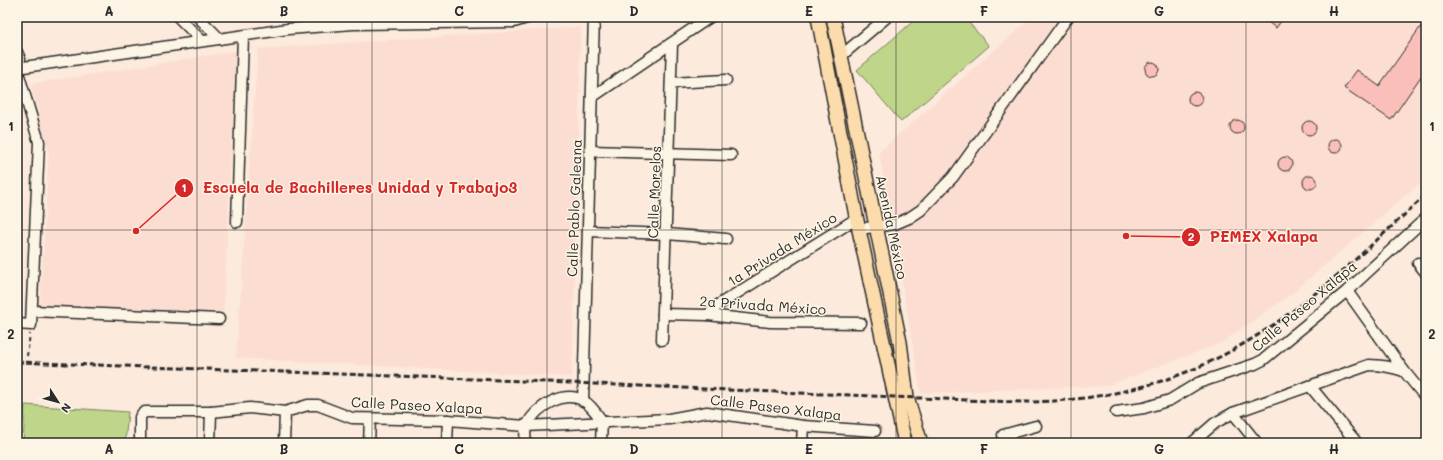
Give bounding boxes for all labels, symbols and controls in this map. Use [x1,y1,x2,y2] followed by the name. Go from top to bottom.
[104,2,114,19] text: A
[280,2,289,19] text: B
[454,2,464,19] text: C
[629,2,639,19] text: D
[805,2,813,19] text: E
[980,2,988,19] text: F
[1154,2,1164,19] text: G
[1329,2,1339,19] text: H
[8,117,14,134] text: 1
[1429,117,1435,134] text: 1
[562,139,586,277] street label: Calle Pablo Galeana
[643,145,665,239] street label: Calle Morelos
[872,173,912,281] street label: Avenida México
[174,175,525,202] callout: Escuela de Bachilleres Unidad y Trabajo3
[203,177,517,197] text: Escuela de Bachilleres Unidad y Trabajo3
[181,179,187,195] text: 1
[724,208,840,290] street label: 1a Privada México
[1181,223,1326,250] callout: PEMEX Xalapa
[1210,226,1318,246] text: PEMEX Xalapa
[1188,228,1195,244] text: 2
[1247,256,1361,356] street label: Calle Paseo Xalapa
[699,291,827,319] street label: 2a Privada México
[7,325,15,342] text: 2
[1428,325,1436,342] text: 2
[38,382,78,422] north arrow
[709,390,843,424] street label: Calle Paseo Xalapa
[351,392,483,418] street label: Calle Paseo Xalapa
[58,400,75,416] text: N
[104,440,114,457] text: A
[280,440,289,457] text: B
[454,440,464,457] text: C
[629,440,639,457] text: D
[805,440,813,457] text: E
[980,440,988,457] text: F
[1154,440,1164,457] text: G
[1329,440,1339,457] text: H

